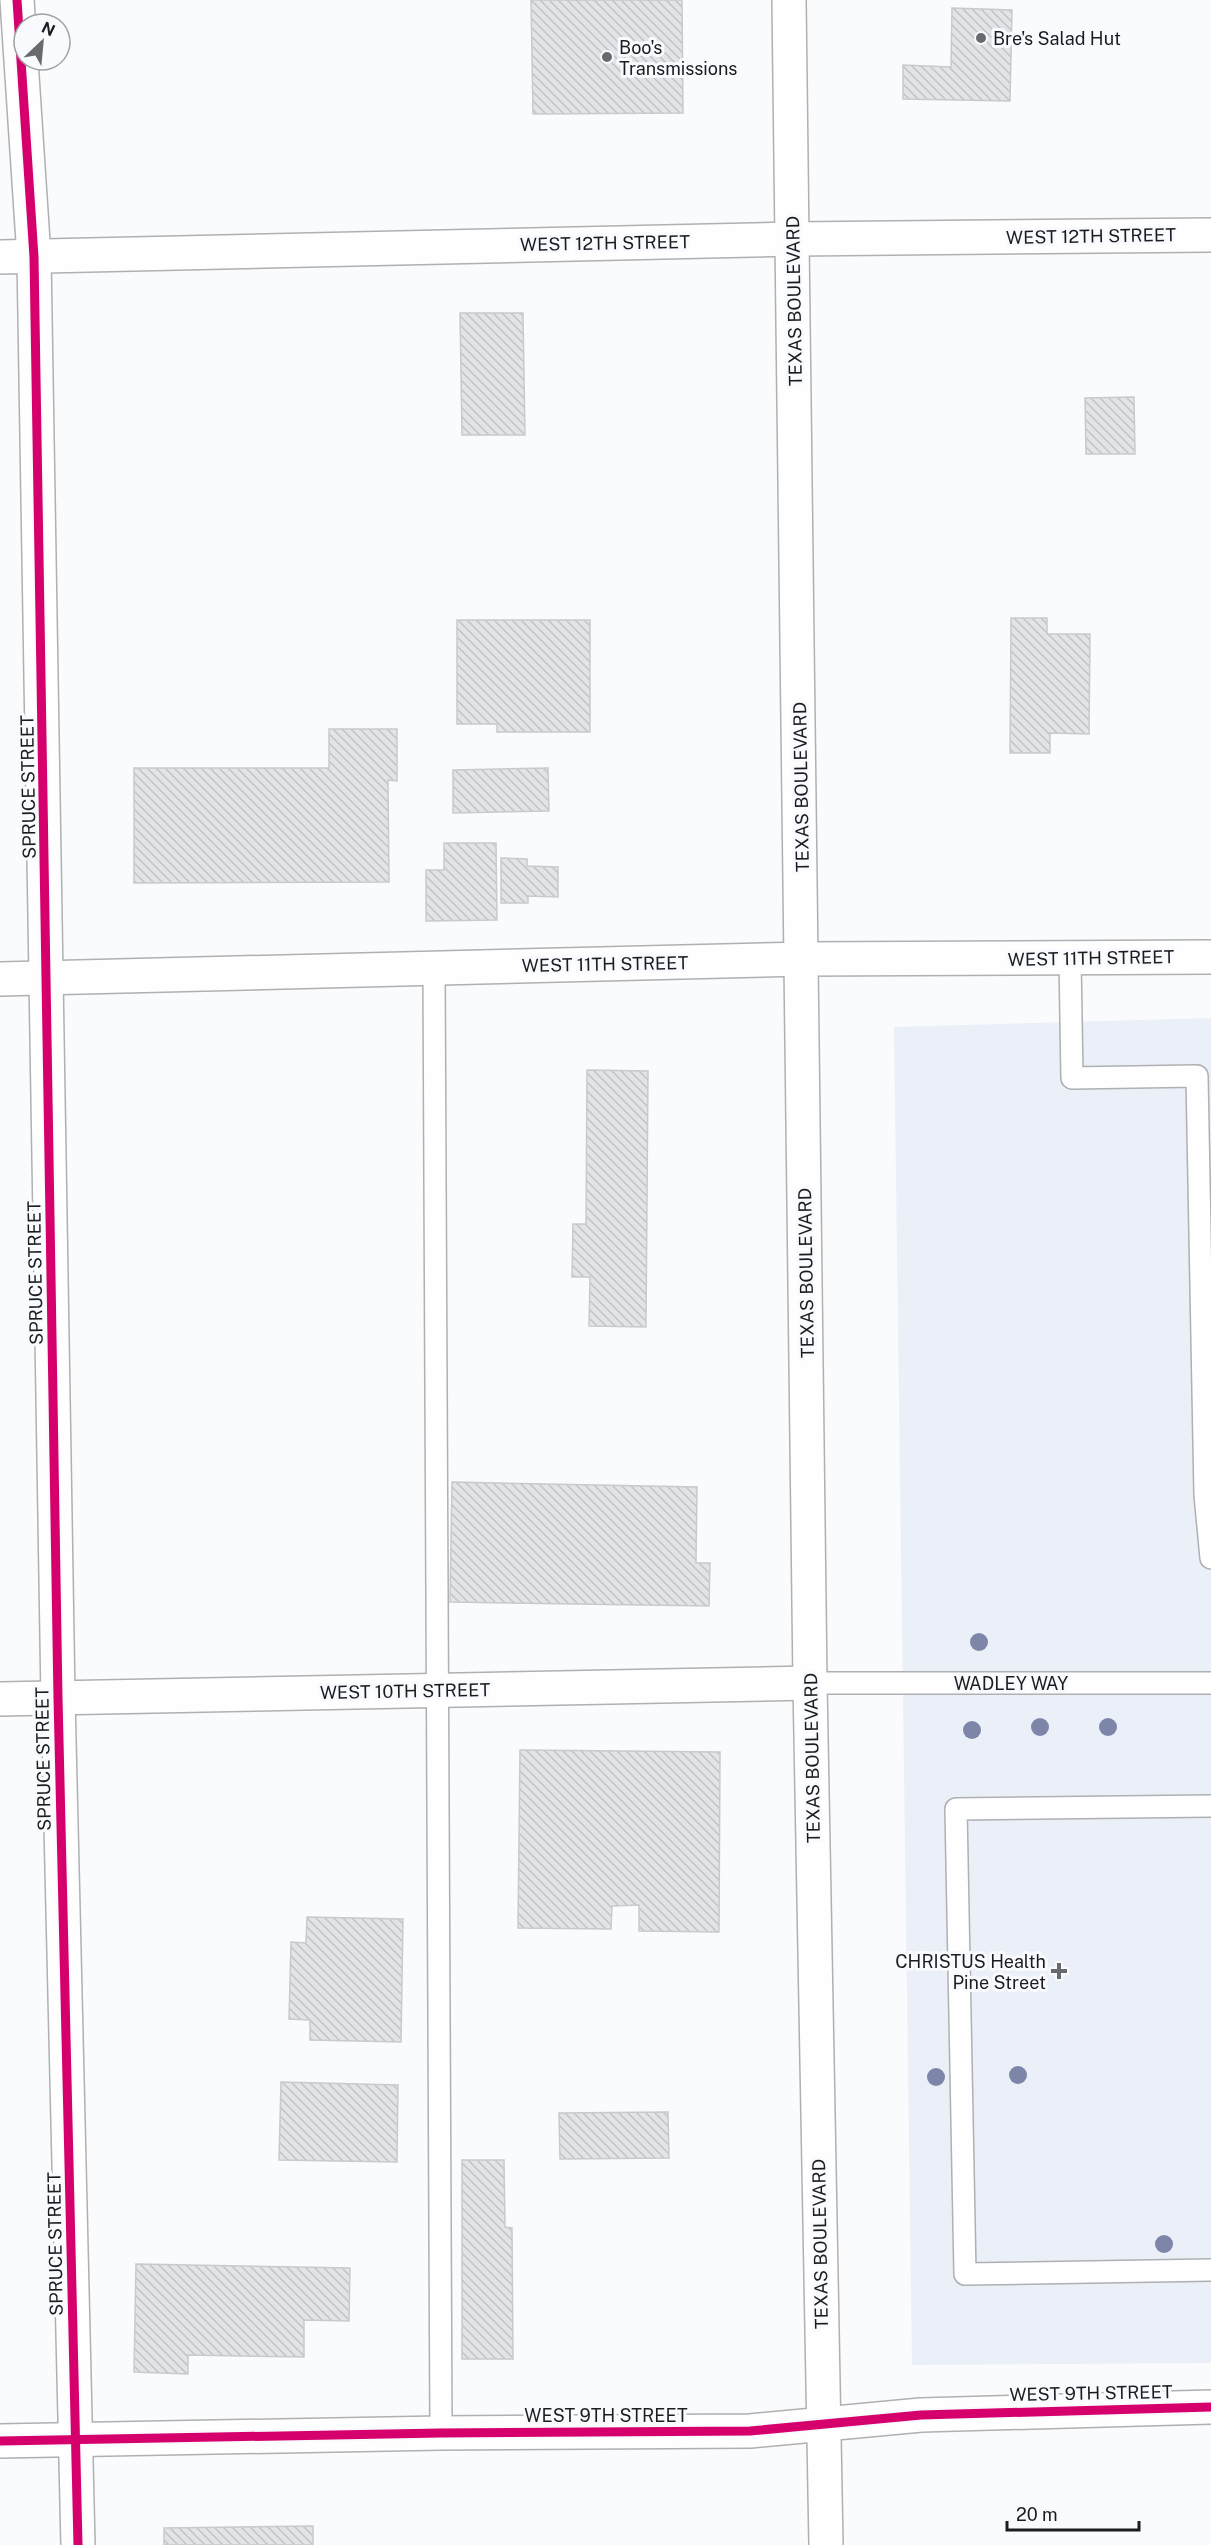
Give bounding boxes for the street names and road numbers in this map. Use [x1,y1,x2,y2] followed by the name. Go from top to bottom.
[782,216,806,386] street label: TEXAS BOULEVARD
[1006,224,1177,248] street label: WEST 12TH STREET
[520,231,691,255] street label: WEST 12TH STREET
[789,702,813,872] street label: TEXAS BOULEVARD
[16,715,40,859] street label: SPRUCE STREET
[1007,946,1175,970] street label: WEST 11TH STREET
[521,952,689,976] street label: WEST 11TH STREET
[794,1188,818,1358] street label: TEXAS BOULEVARD
[23,1201,47,1345] street label: SPRUCE STREET
[800,1673,824,1843] street label: TEXAS BOULEVARD
[954,1673,1068,1694] street label: WADLEY WAY
[320,1679,491,1703] street label: WEST 10TH STREET
[31,1687,55,1831] street label: SPRUCE STREET
[808,2159,832,2329] street label: TEXAS BOULEVARD
[43,2172,67,2316] street label: SPRUCE STREET
[1009,2381,1173,2405] street label: WEST 9TH STREET
[524,2405,688,2426] street label: WEST 9TH STREET

